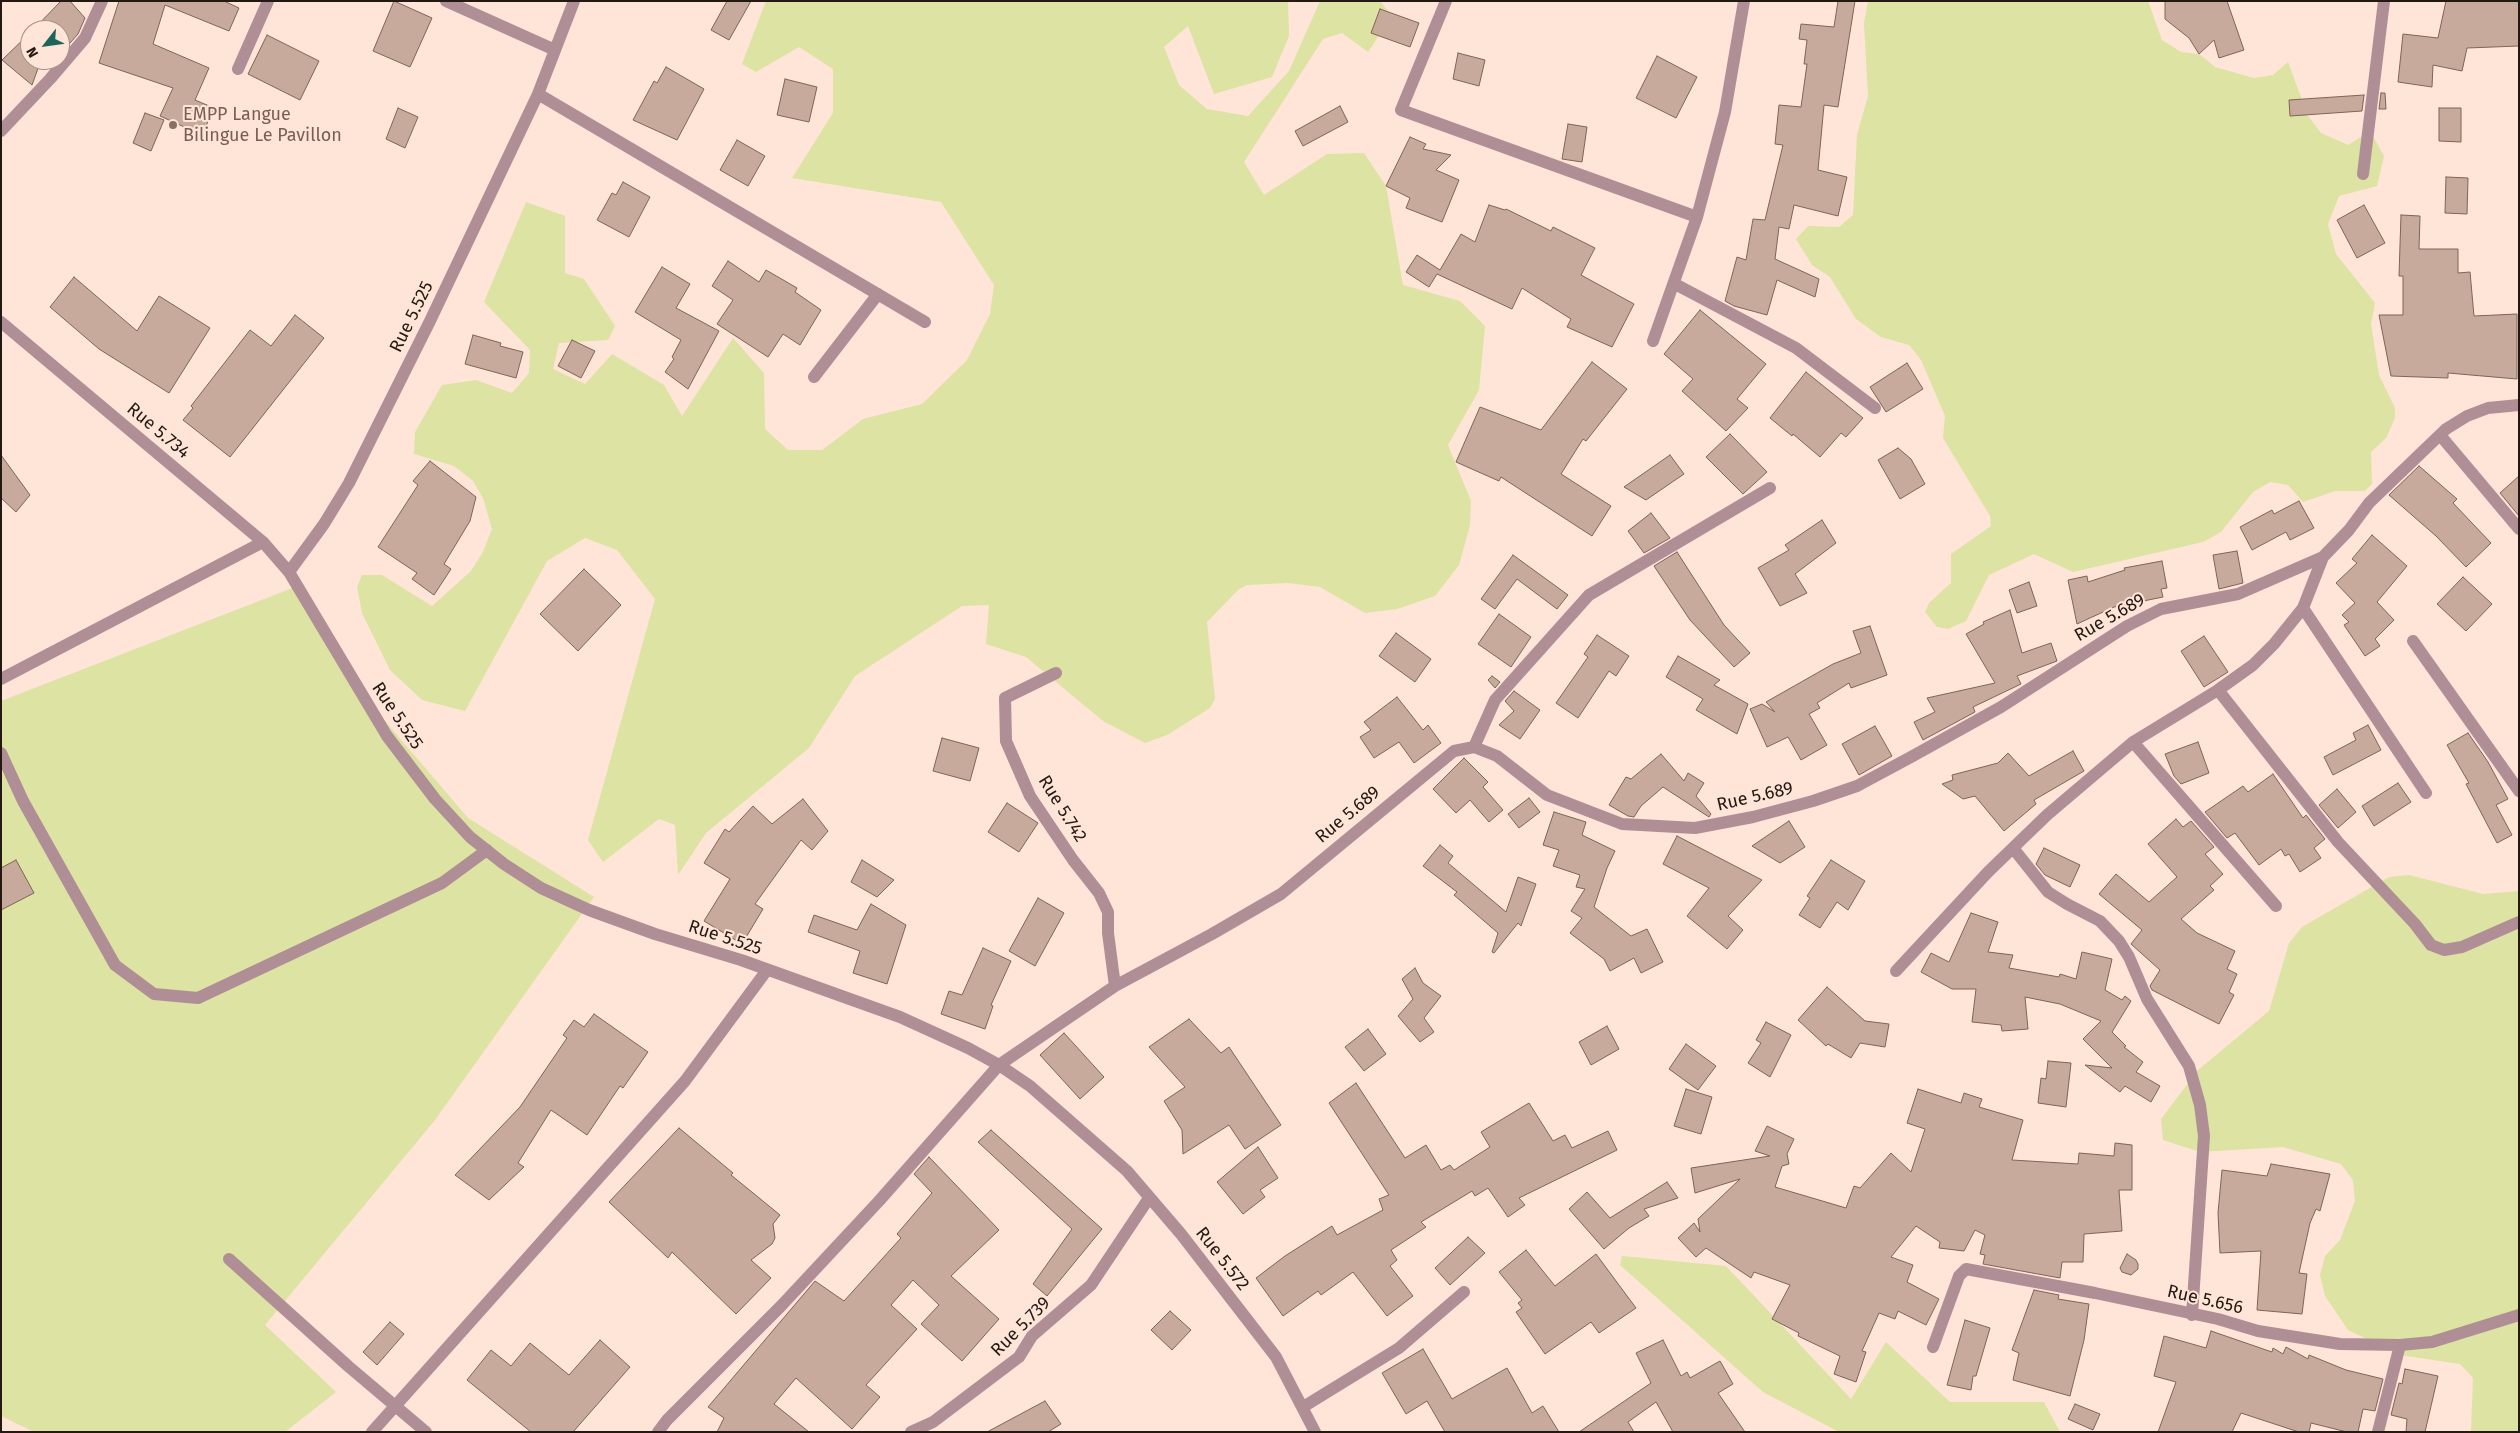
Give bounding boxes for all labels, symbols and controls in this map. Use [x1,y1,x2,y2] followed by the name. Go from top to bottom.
[20,20,70,70] north arrow
[23,44,42,61] text: N
[183,104,342,146] place label: EMPP Langue Bilingue Le Pavillon
[167,119,179,131] marker: EMPP Langue Bilingue Le Pavillon
[386,278,438,356] street label: Rue 5.525
[122,398,194,464] street label: Rue 5.734
[2071,589,2149,647] street label: Rue 5.689
[367,678,427,754] street label: Rue 5.525
[1033,772,1091,846] street label: Rue 5.742
[1715,778,1795,816] street label: Rue 5.689
[1311,782,1385,848] street label: Rue 5.689
[685,916,765,960] street label: Rue 5.525
[1191,1223,1253,1295] street label: Rue 5.572
[2165,1281,2245,1319] street label: Rue 5.656
[987,1293,1055,1361] street label: Rue 5.739

